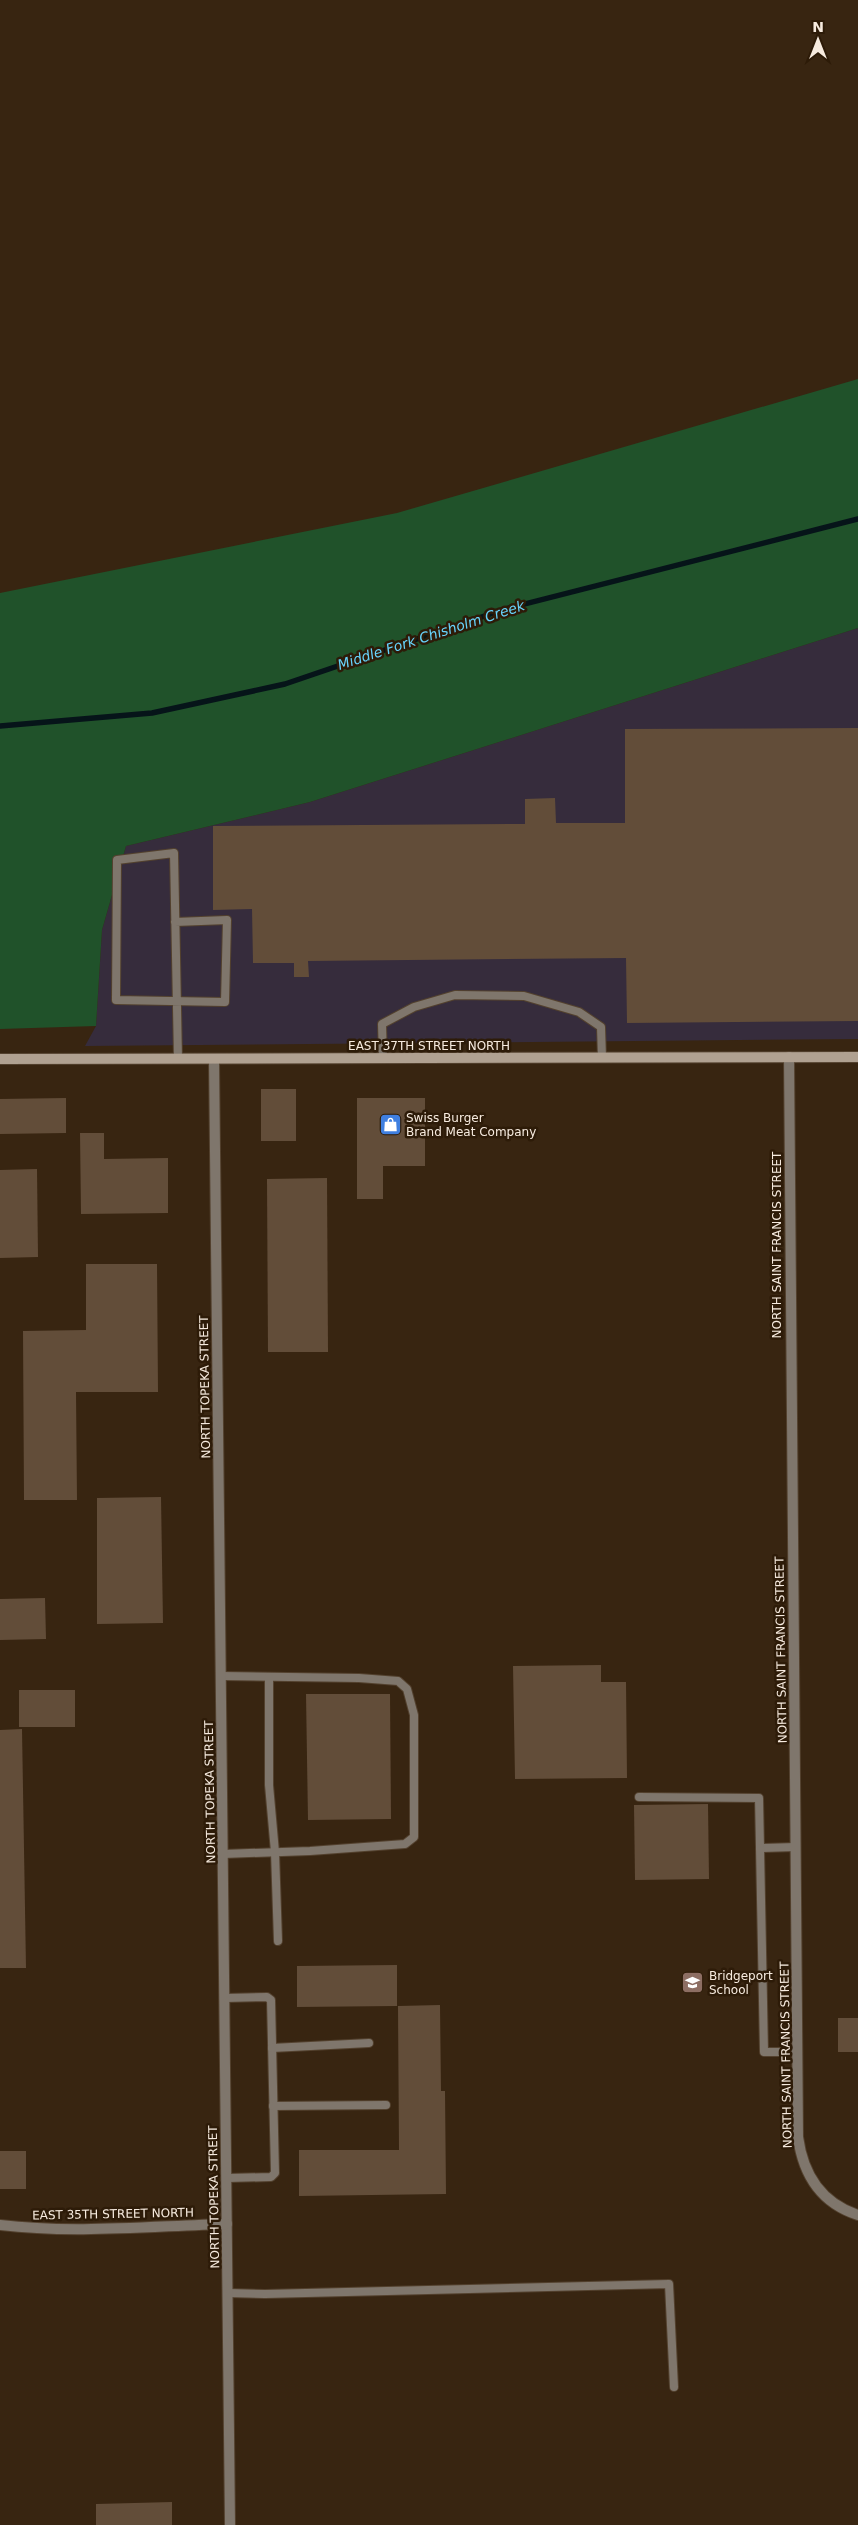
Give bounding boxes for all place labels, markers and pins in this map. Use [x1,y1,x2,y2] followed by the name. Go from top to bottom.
[406,1111,536,1139] place label: Swiss Burger Brand Meat Company
[378,1113,402,1137] shop icon: Swiss Burger Brand Meat Company
[709,1969,773,1997] place label: Bridgeport School
[681,1971,705,1995] school or university icon: Bridgeport School

